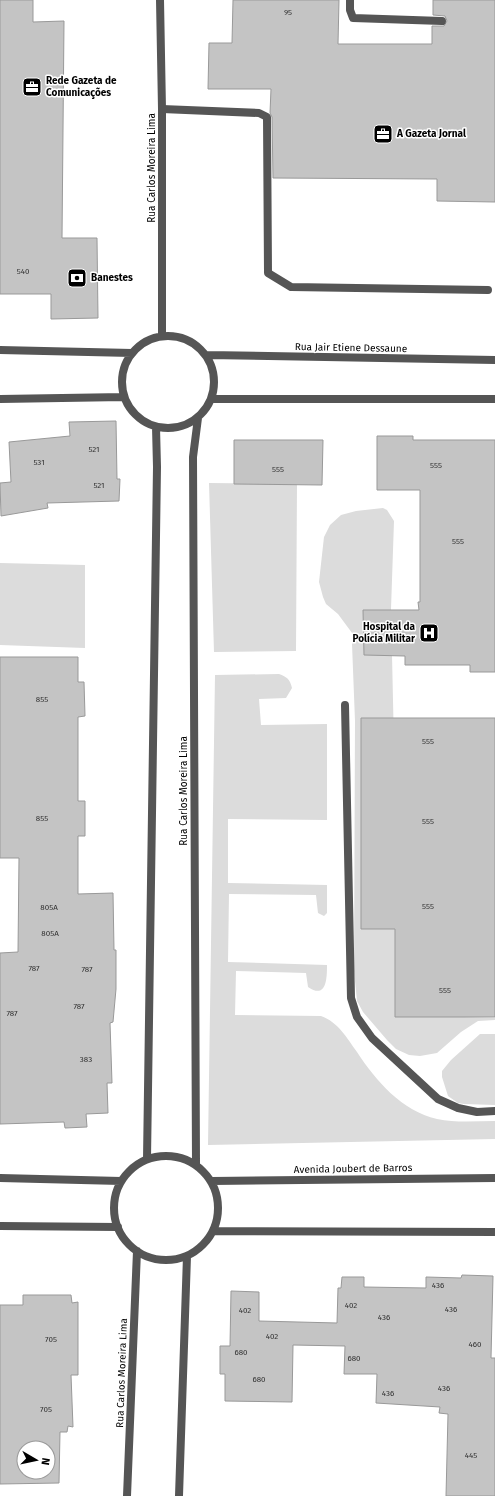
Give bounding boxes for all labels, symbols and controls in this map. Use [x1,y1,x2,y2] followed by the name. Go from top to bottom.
[284,8,292,17] house number: 95
[46,75,117,99] place label: Rede Gazeta de Comunicações
[21,76,43,98] office icon: Rede Gazeta de Comunicações
[146,113,158,223] street label: Rua Carlos Moreira Lima
[372,123,394,145] office icon: A Gazeta Jornal
[396,128,466,140] place label: A Gazeta Jornal
[17,267,30,276] house number: 540
[66,267,88,289] bank icon: Banestes
[91,272,133,284] place label: Banestes
[295,341,407,355] street label: Rua Jair Etiene Dessaune
[88,445,100,454] house number: 521
[33,458,45,467] house number: 531
[430,461,442,470] house number: 555
[272,465,284,474] house number: 555
[93,481,105,490] house number: 521
[452,537,464,546] house number: 555
[353,621,416,645] place label: Hospital da Polícia Militar
[418,622,440,644] hospital icon: Hospital da Polícia Militar
[36,695,48,704] house number: 855
[178,736,190,846] street label: Rua Carlos Moreira Lima
[422,737,434,746] house number: 555
[36,814,48,823] house number: 855
[422,817,434,826] house number: 555
[422,902,434,911] house number: 555
[40,903,58,912] house number: 805A
[41,929,59,938] house number: 805A
[28,964,40,973] house number: 787
[81,965,93,974] house number: 787
[439,986,451,995] house number: 555
[73,1002,85,1011] house number: 787
[6,1009,18,1018] house number: 787
[80,1055,92,1064] house number: 383
[294,1162,413,1176] street label: Avenida Joubert de Barros
[432,1281,444,1290] house number: 436
[345,1301,357,1310] house number: 402
[445,1305,457,1314] house number: 436
[239,1306,251,1315] house number: 402
[378,1313,390,1322] house number: 436
[114,1318,130,1428] street label: Rua Carlos Moreira Lima
[266,1332,278,1341] house number: 402
[45,1335,57,1344] house number: 705
[469,1340,482,1349] house number: 460
[234,1348,248,1357] house number: 680
[347,1354,361,1363] house number: 680
[252,1375,266,1384] house number: 680
[438,1384,450,1393] house number: 436
[382,1389,394,1398] house number: 436
[40,1405,52,1414] house number: 705
[16,1440,56,1480] north arrow
[465,1451,477,1460] house number: 445
[38,1457,52,1466] text: N

